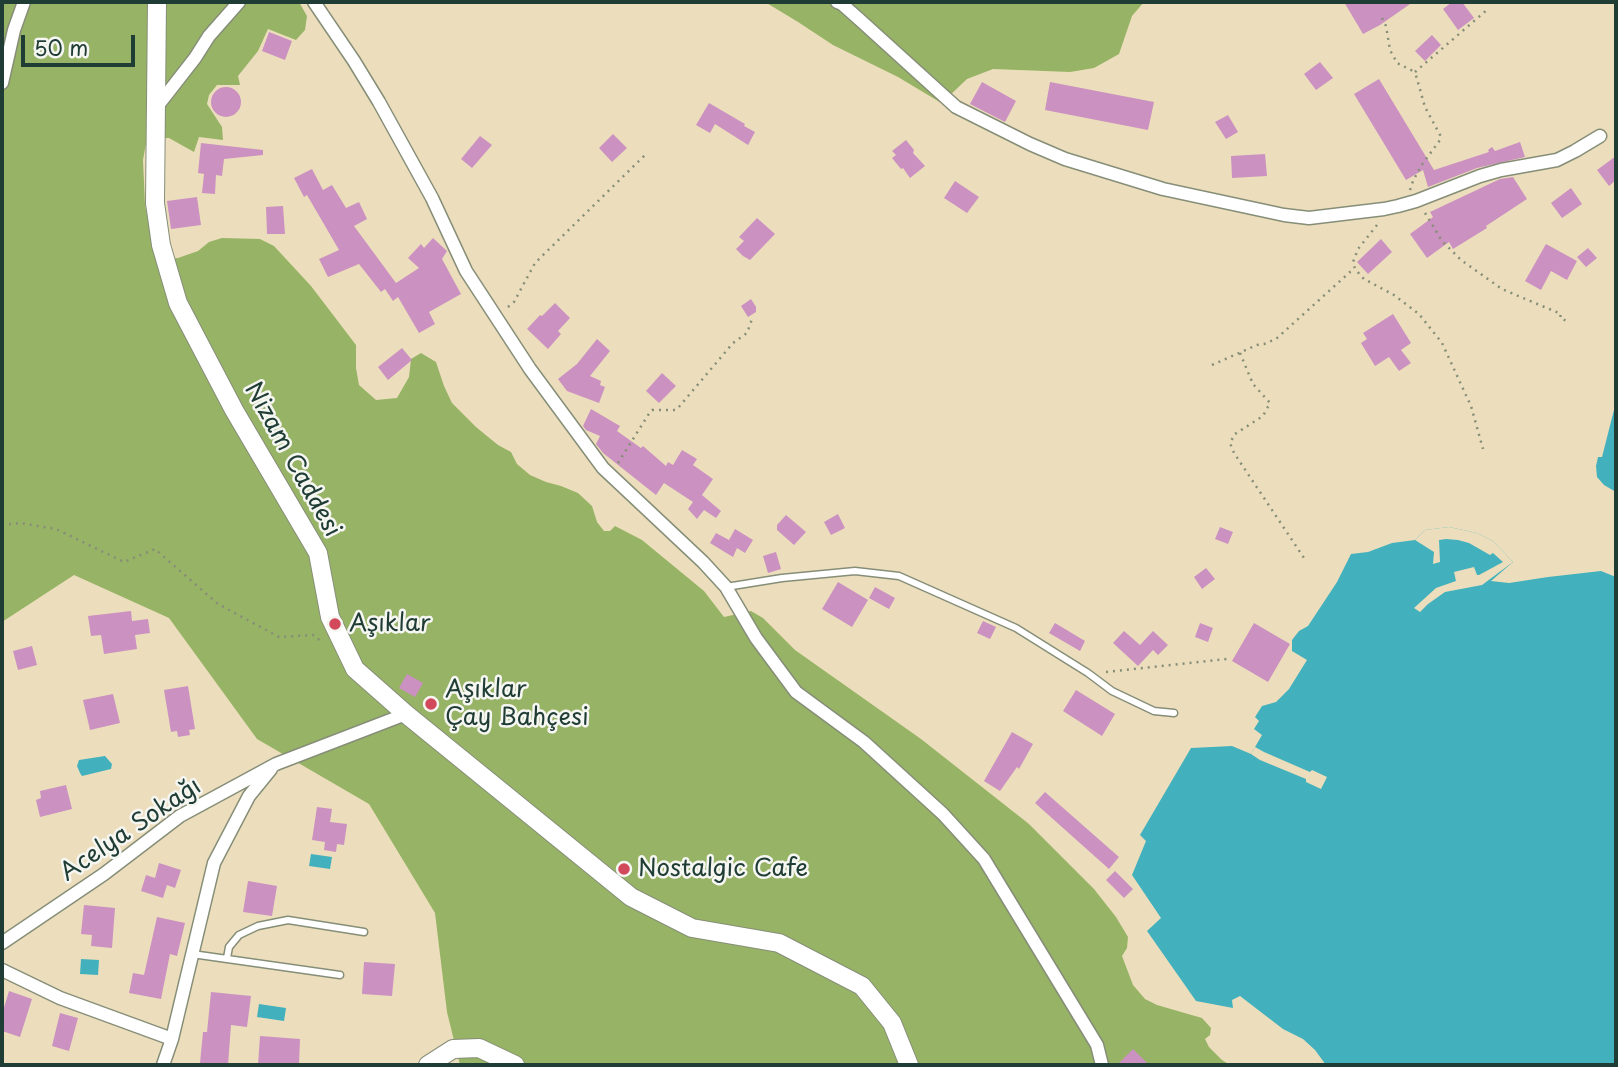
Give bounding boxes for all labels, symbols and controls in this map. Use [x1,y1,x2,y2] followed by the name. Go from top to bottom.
[24,21,138,65] scale bar
[34,31,88,63] text: 50 m
[238,378,346,542] street label: Nizam Caddesi
[349,610,431,638] place label: Aşıklar
[327,616,343,632] marker: Aşıklar
[445,676,589,732] place label: Aşıklar Çay Bahçesi
[423,696,439,712] marker: Aşıklar Çay Bahçesi
[55,772,207,888] street label: Acelya Sokağı
[638,855,808,883] place label: Nostalgic Cafe
[616,861,632,877] marker: Nostalgic Cafe

